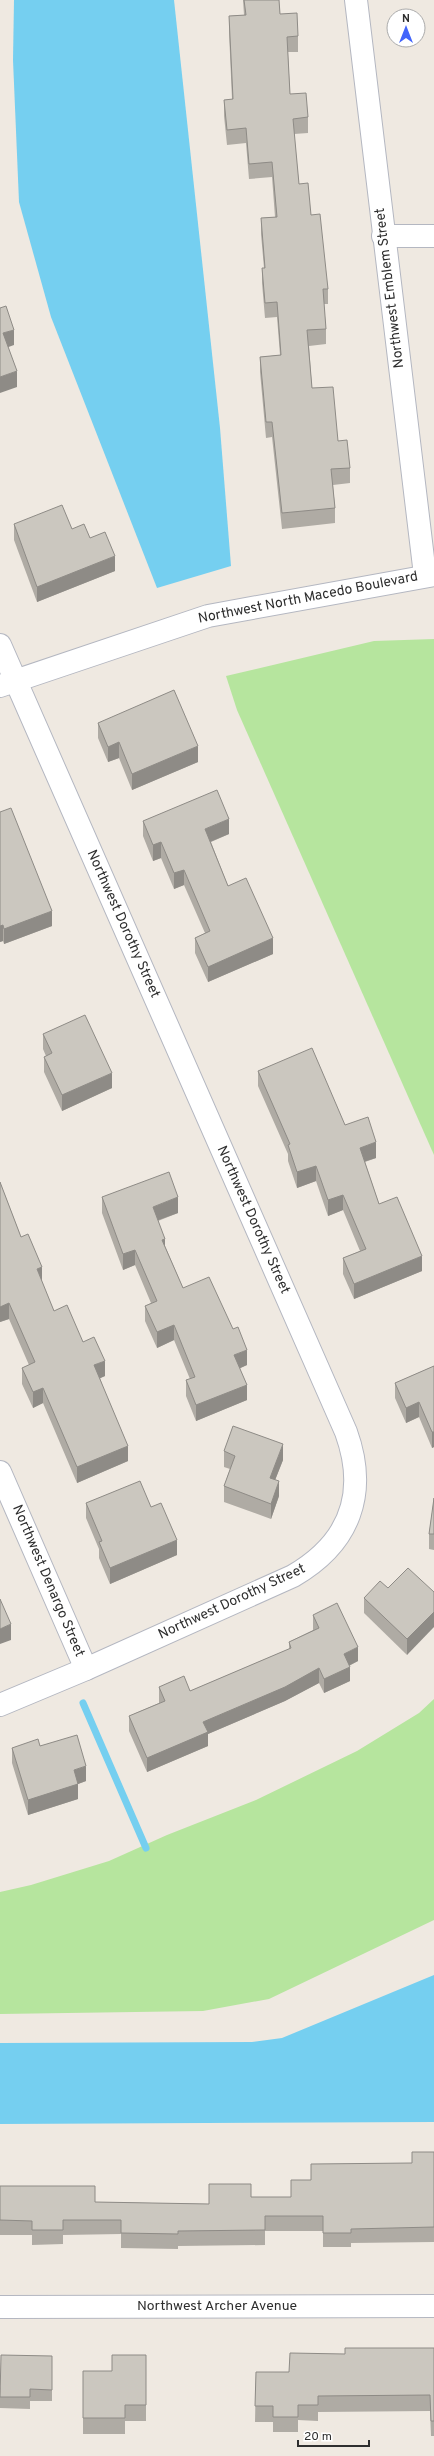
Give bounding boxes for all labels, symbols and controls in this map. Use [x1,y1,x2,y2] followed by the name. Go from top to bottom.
[386,8,426,48] north arrow
[402,12,410,26] text: N
[372,207,408,369] street label: Northwest Emblem Street
[197,568,419,628] street label: Northwest North Macedo Boulevard
[83,847,163,1001] street label: Northwest Dorothy Street
[213,1143,293,1297] street label: Northwest Dorothy Street
[8,1502,88,1660] street label: Northwest Denargo Street
[156,1560,308,1644] street label: Northwest Dorothy Street
[137,2298,297,2315] street label: Northwest Archer Avenue
[298,2422,369,2448] scale bar
[304,2429,332,2445] text: 20 m

